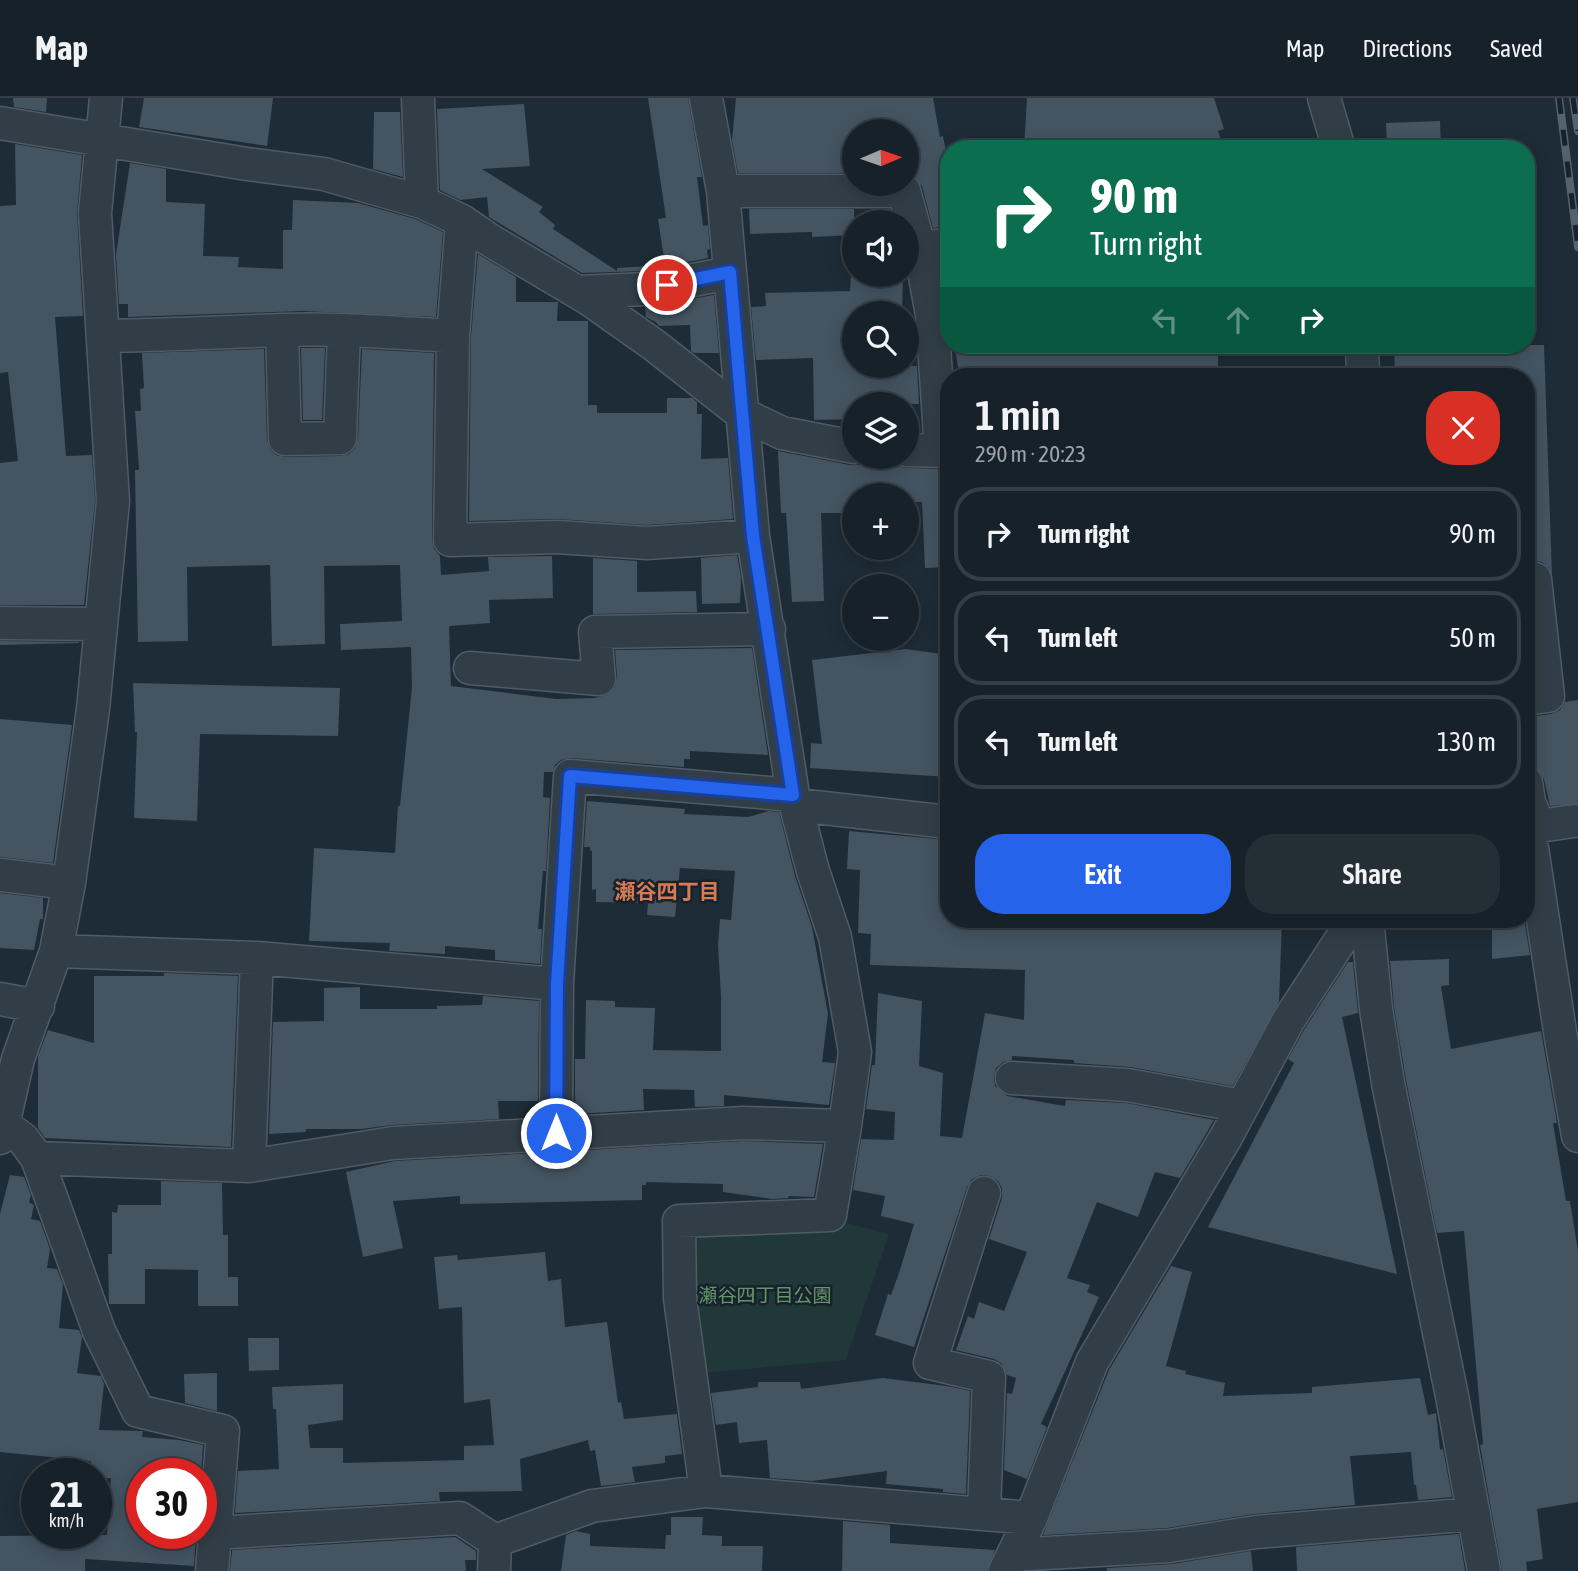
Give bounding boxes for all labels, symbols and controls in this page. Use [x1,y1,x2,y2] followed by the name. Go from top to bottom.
[35,29,88,67] text: Map
[1286,35,1324,62] text: Map
[1362,35,1452,62] text: Directions
[1490,35,1543,62] text: Saved
[842,119,919,196] north arrow
[842,119,919,651] map controls
[1090,167,1178,223] text: 90 m
[975,168,1066,259] icon: right
[842,210,919,287] button: sound
[1090,225,1203,262] text: Turn right
[637,255,697,315] pin
[648,266,686,304] icon: arrive
[842,301,919,378] button: search
[1146,301,1184,339] icon: left
[1219,301,1257,339] icon: ahead
[1292,301,1330,339] icon: right
[975,391,1061,439] text: 1 min
[1426,391,1500,465] button: close
[842,392,919,469] button: layers
[975,441,1086,467] text: 290 m · 20:23
[842,483,919,560] button: +
[979,515,1017,553] icon: right
[1038,519,1129,549] text: Turn right
[1449,519,1496,549] text: 90 m
[842,574,919,651] button: −
[979,619,1017,657] icon: left
[1038,623,1118,653] text: Turn left
[1449,623,1496,653] text: 50 m
[979,723,1017,761] icon: left
[1038,727,1118,757] text: Turn left
[1437,727,1496,757] text: 130 m
[975,834,1231,914] button: Exit
[1245,834,1500,914] button: Share
[615,879,720,903] district label: 瀬谷四丁目
[519,1096,593,1170] position arrow
[698,1284,832,1306] park label: 瀬谷四丁目公園
[126,1458,217,1549] speed limit sign: 30
[50,1474,83,1514] text: 21
[49,1510,84,1531] text: km/h

